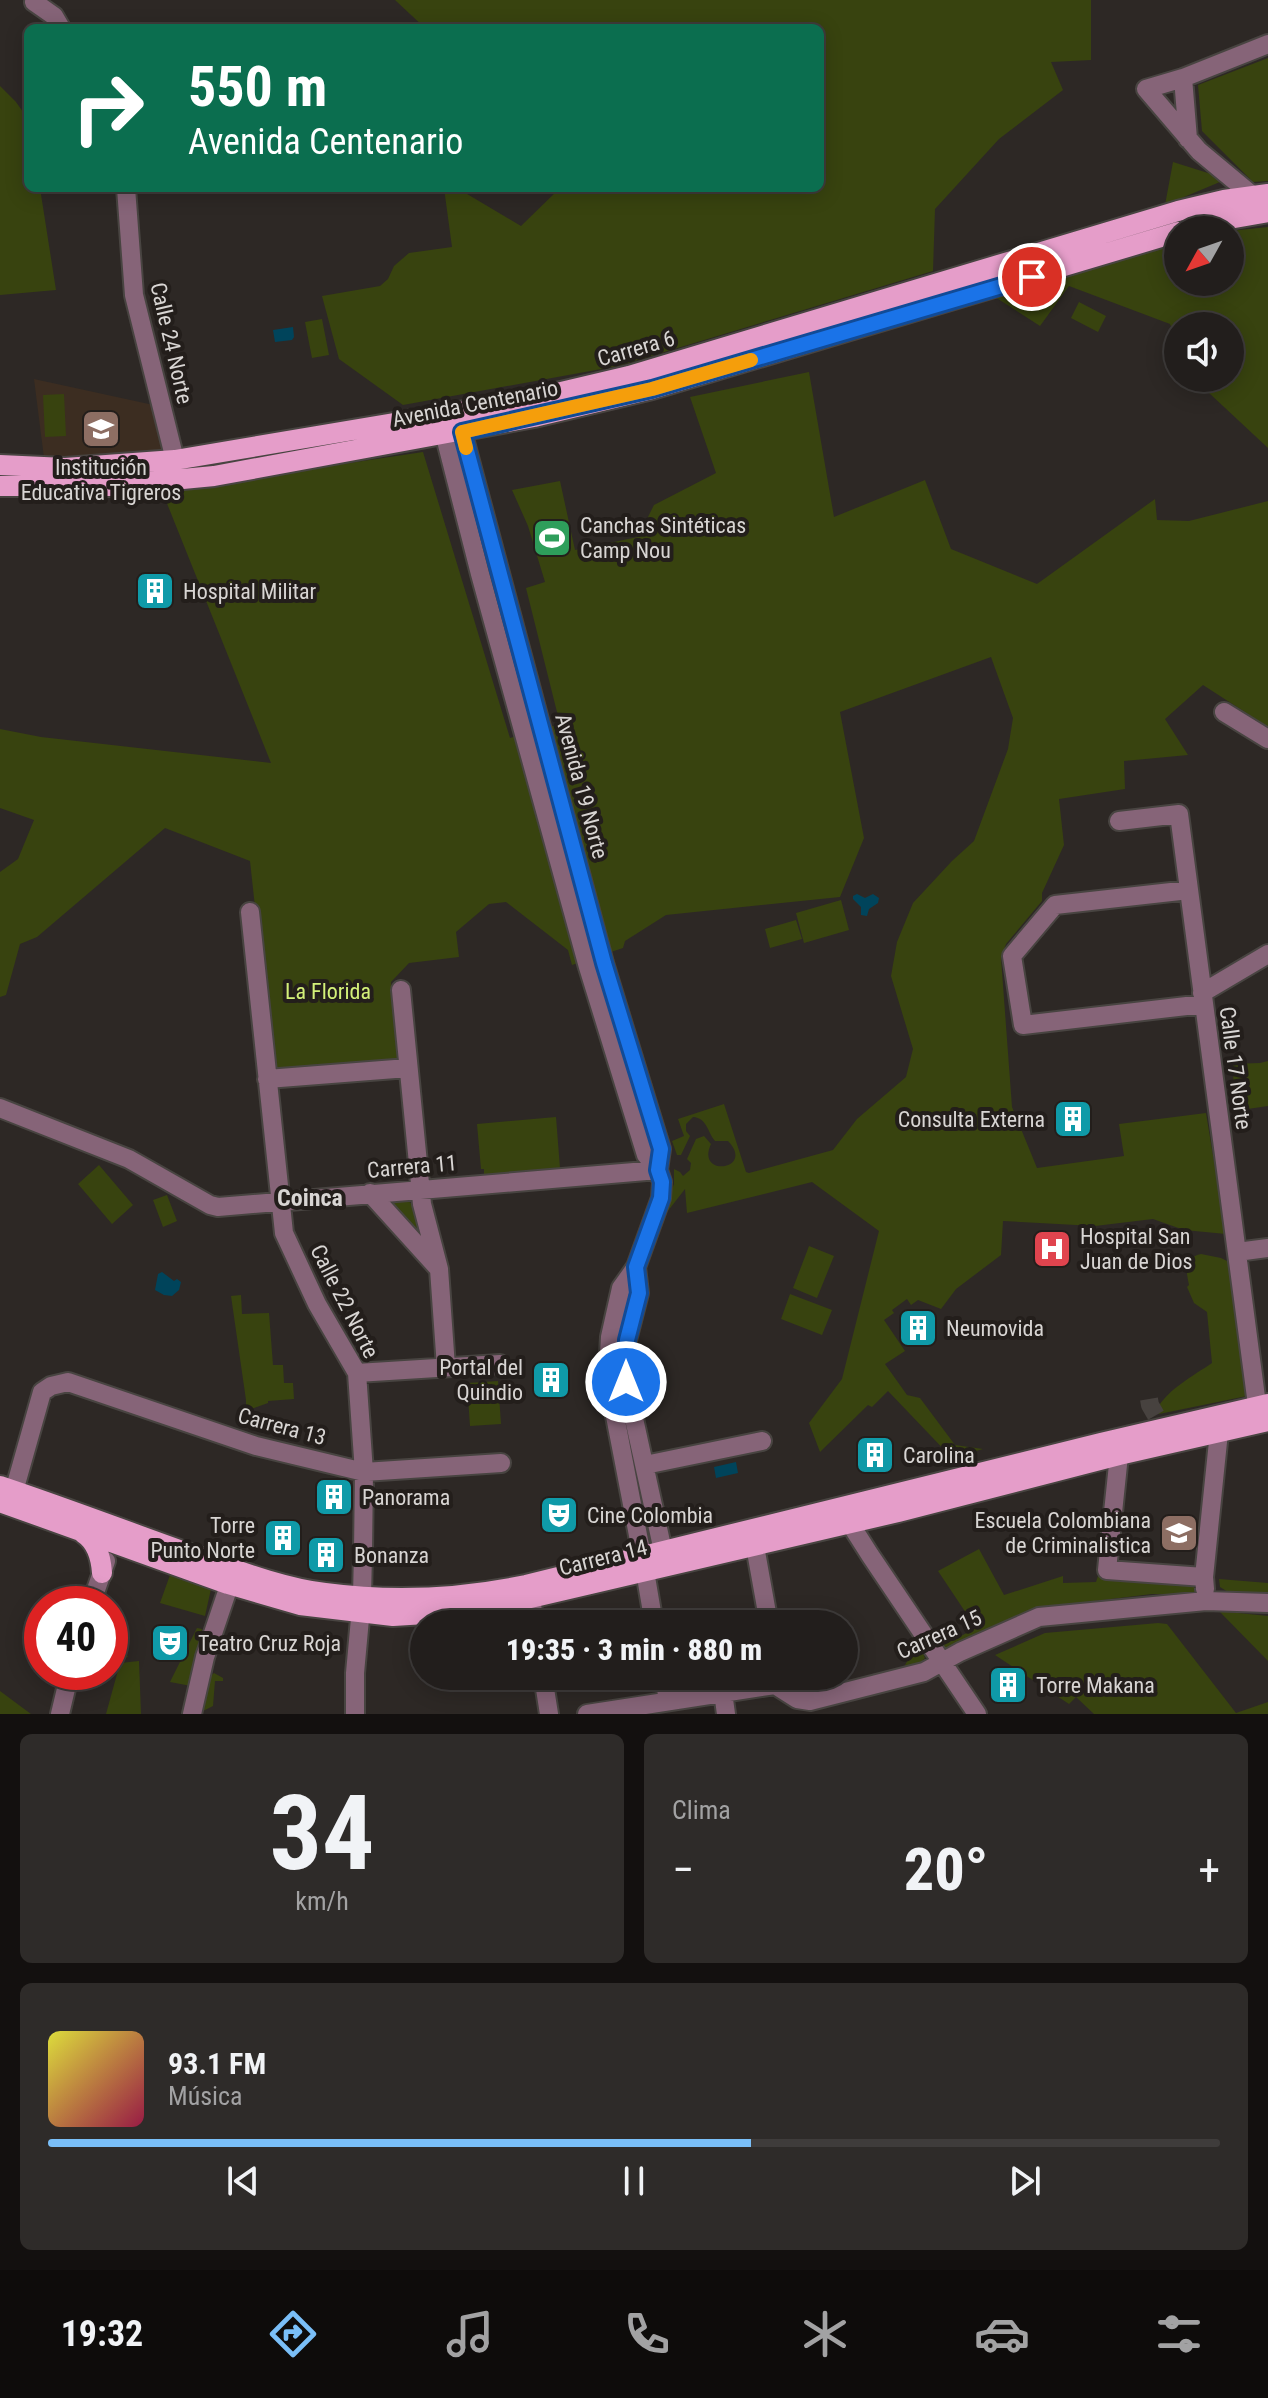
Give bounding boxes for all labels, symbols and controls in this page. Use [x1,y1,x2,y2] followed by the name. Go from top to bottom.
[188,54,327,120] text: 550 m
[56,56,160,160] icon: right
[188,121,463,163] text: Avenida Centenario
[1164,216,1244,296] north arrow
[1164,216,1244,392] map controls
[998,243,1066,311] pin
[1010,255,1054,299] icon: arrive
[145,280,198,406] street label: Calle 24 Norte
[1164,312,1244,392] button: sound
[595,326,678,371] street label: Carrera 6
[390,375,560,432] street label: Avenida Centenario
[80,408,122,450] school or university icon: Institución Educativa Tigreros
[21,455,181,505] place label: Institución Educativa Tigreros
[580,513,746,563] place label: Canchas Sintéticas Camp Nou
[531,517,573,559] sports icon: Canchas Sintéticas Camp Nou
[134,570,176,612] building icon: Hospital Militar
[183,579,317,604] place label: Hospital Militar
[550,711,613,862] street label: Avenida 19 Norte
[285,979,371,1004] park label: La Florida
[1214,1005,1257,1131] street label: Calle 17 Norte
[1052,1098,1094,1140] building icon: Consulta Externa
[898,1107,1045,1132] place label: Consulta Externa
[366,1150,458,1183] street label: Carrera 11
[277,1184,343,1212] district label: Coinca
[1080,1224,1192,1274] place label: Hospital San Juan de Dios
[1031,1228,1073,1270] hospital icon: Hospital San Juan de Dios
[305,1240,384,1362] street label: Calle 22 Norte
[897,1307,939,1349] building icon: Neumovida
[946,1316,1044,1341] place label: Neumovida
[584,1340,668,1424] position arrow
[439,1355,523,1405] place label: Portal del Quindio
[530,1359,572,1401] building icon: Portal del Quindio
[235,1403,329,1450] street label: Carrera 13
[854,1434,896,1476] building icon: Carolina
[903,1443,975,1468] place label: Carolina
[313,1476,355,1518] building icon: Panorama
[362,1485,450,1510] place label: Panorama
[538,1494,580,1536] theatre icon: Cine Colombia
[587,1503,713,1528] place label: Cine Colombia
[974,1508,1151,1558] place label: Escuela Colombiana de Criminalistica
[1158,1512,1200,1554] school or university icon: Escuela Colombiana de Criminalistica
[150,1513,255,1563] place label: Torre Punto Norte
[262,1517,304,1559] building icon: Torre Punto Norte
[305,1534,347,1576] building icon: Bonanza
[556,1534,650,1581] street label: Carrera 14
[354,1543,429,1568] place label: Bonanza
[24,1586,128,1690] speed limit sign: 40
[893,1605,985,1664] street label: Carrera 15
[149,1622,191,1664] theatre icon: Teatro Cruz Roja
[198,1631,341,1656] place label: Teatro Cruz Roja
[506,1632,762,1667] text: 19:35 · 3 min · 880 m
[987,1664,1029,1706] building icon: Torre Makana
[1036,1673,1155,1698] place label: Torre Makana
[269,1773,375,1894] text: 34
[672,1795,731,1825] text: Clima
[904,1834,988,1905] text: 20°
[672,1844,694,1896] text: −
[1198,1844,1220,1896] text: +
[295,1886,349,1916] text: km/h
[168,2046,266,2081] text: 93.1 FM
[168,2081,243,2111] text: Música
[221,2159,265,2203] icon: previous
[612,2159,656,2203] icon: pause
[1003,2159,1047,2203] icon: next
[265,2306,321,2362] icon: directions
[442,2306,498,2362] icon: music
[619,2306,675,2362] icon: phone
[797,2306,853,2362] icon: climate
[974,2306,1030,2362] icon: car
[1151,2306,1207,2362] icon: filters
[61,2313,143,2355] text: 19:32

